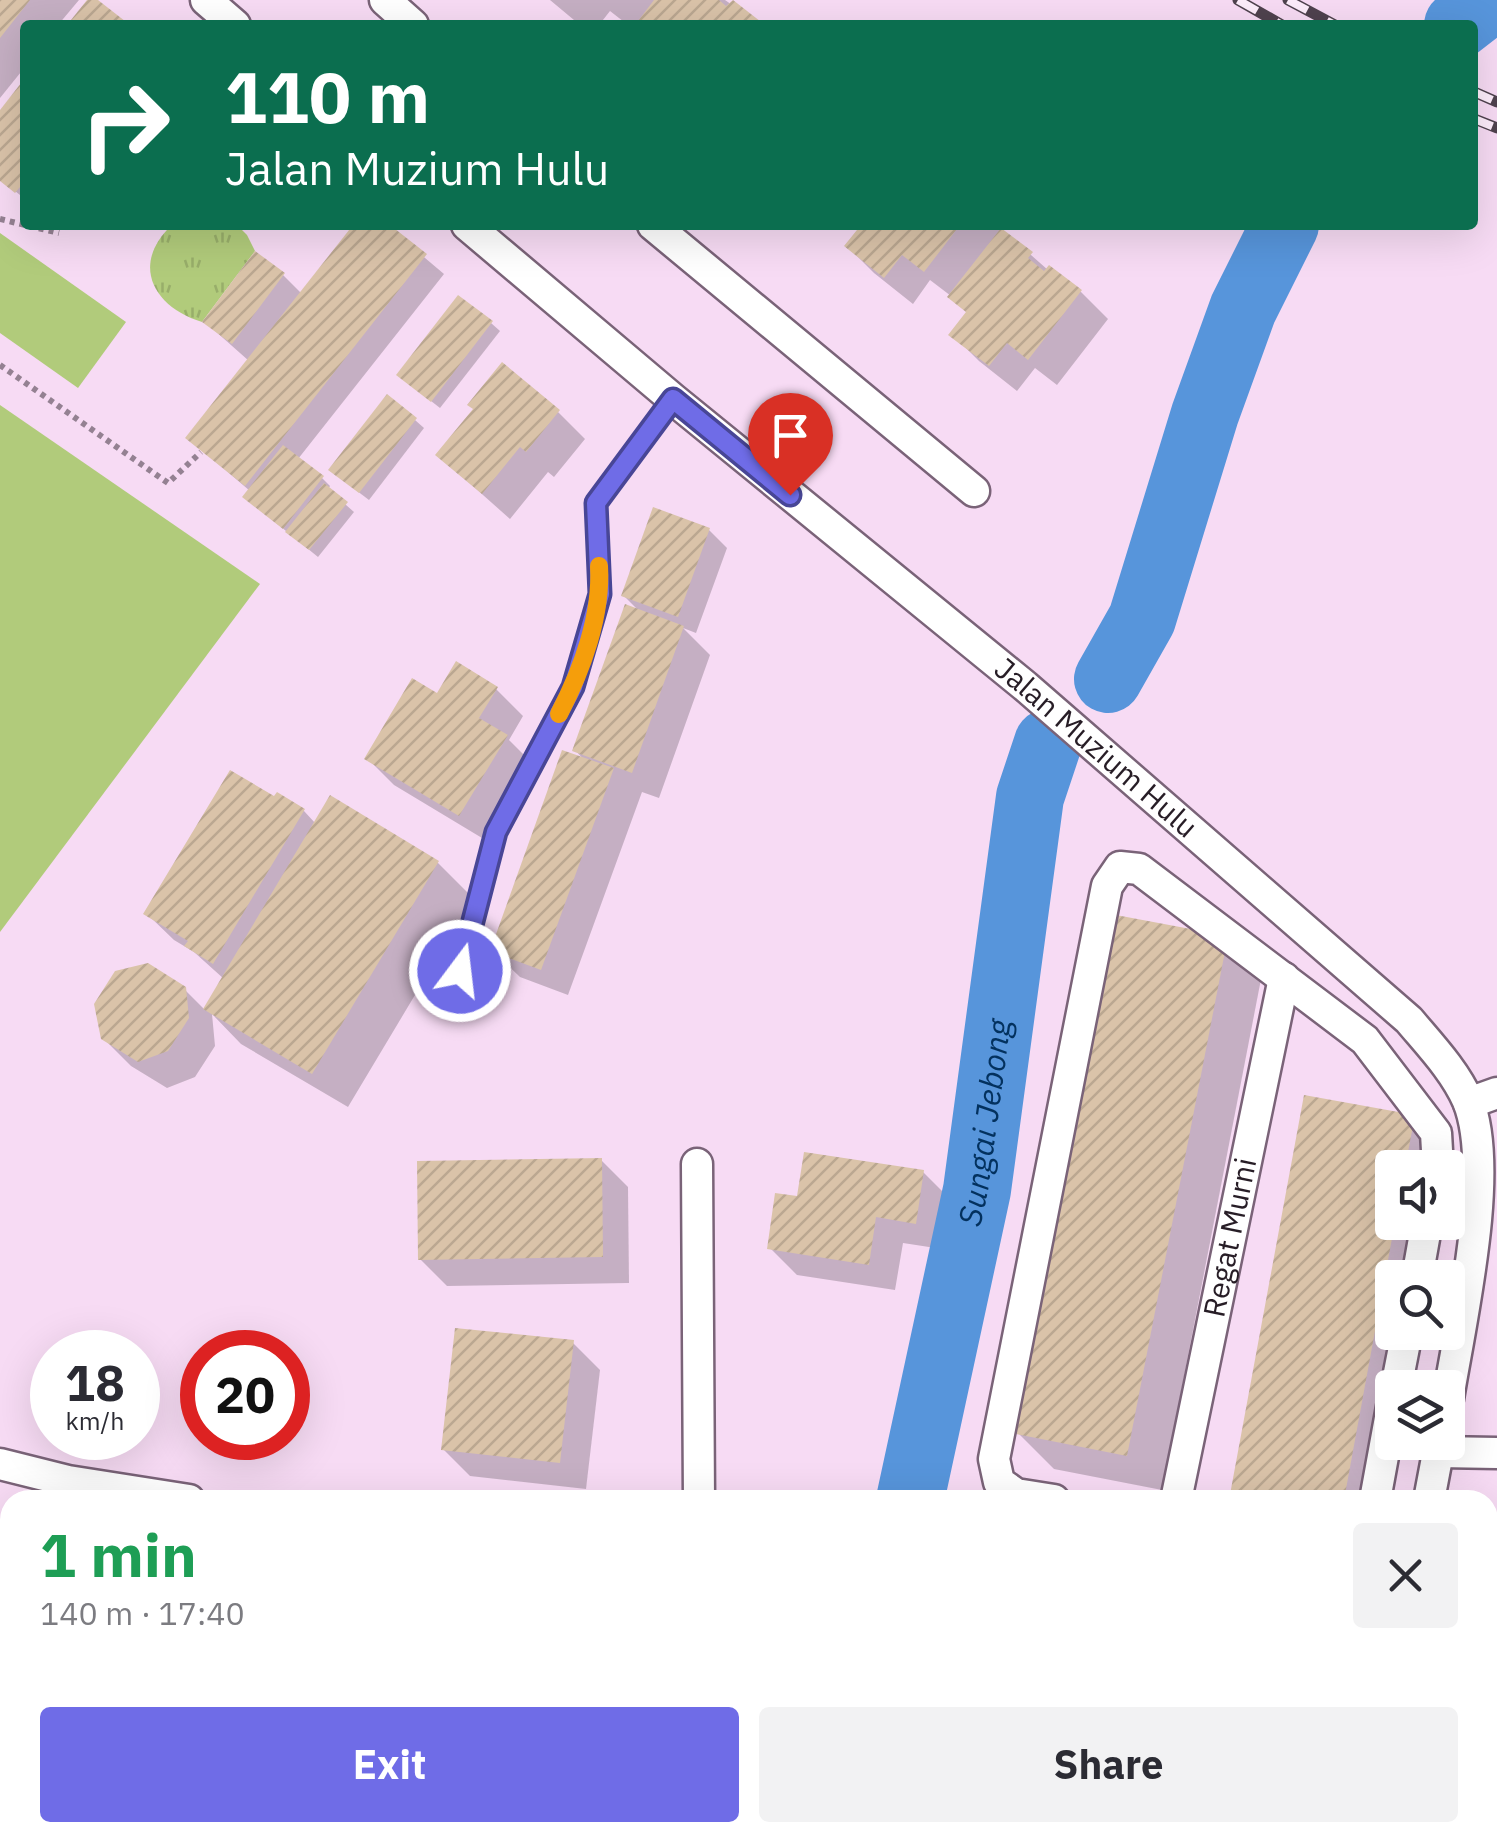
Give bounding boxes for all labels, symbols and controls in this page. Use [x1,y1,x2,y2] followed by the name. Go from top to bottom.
[225,51,430,142] text: 110 m
[60,60,190,190] icon: right
[225,139,609,197] text: Jalan Muzium Hulu
[748,393,833,496] pin
[763,408,818,463] icon: arrive
[987,648,1207,846] street label: Jalan Muzium Hulu
[408,919,512,1023] position arrow
[948,1015,1020,1230] water label: Sungai Jebong
[1375,1150,1465,1460] map controls
[1375,1150,1465,1240] button: sound
[1193,1154,1264,1320] street label: Regat Murni
[1375,1260,1465,1350] button: search
[180,1330,310,1460] speed limit sign: 20
[65,1350,125,1415] text: 18
[1375,1370,1465,1460] button: layers
[66,1404,124,1437] text: km/h
[40,1515,197,1594] text: 1 min
[1353,1523,1458,1628] button: close
[40,1592,245,1634] text: 140 m · 17:40
[40,1707,739,1822] button: Exit
[759,1707,1458,1822] button: Share

